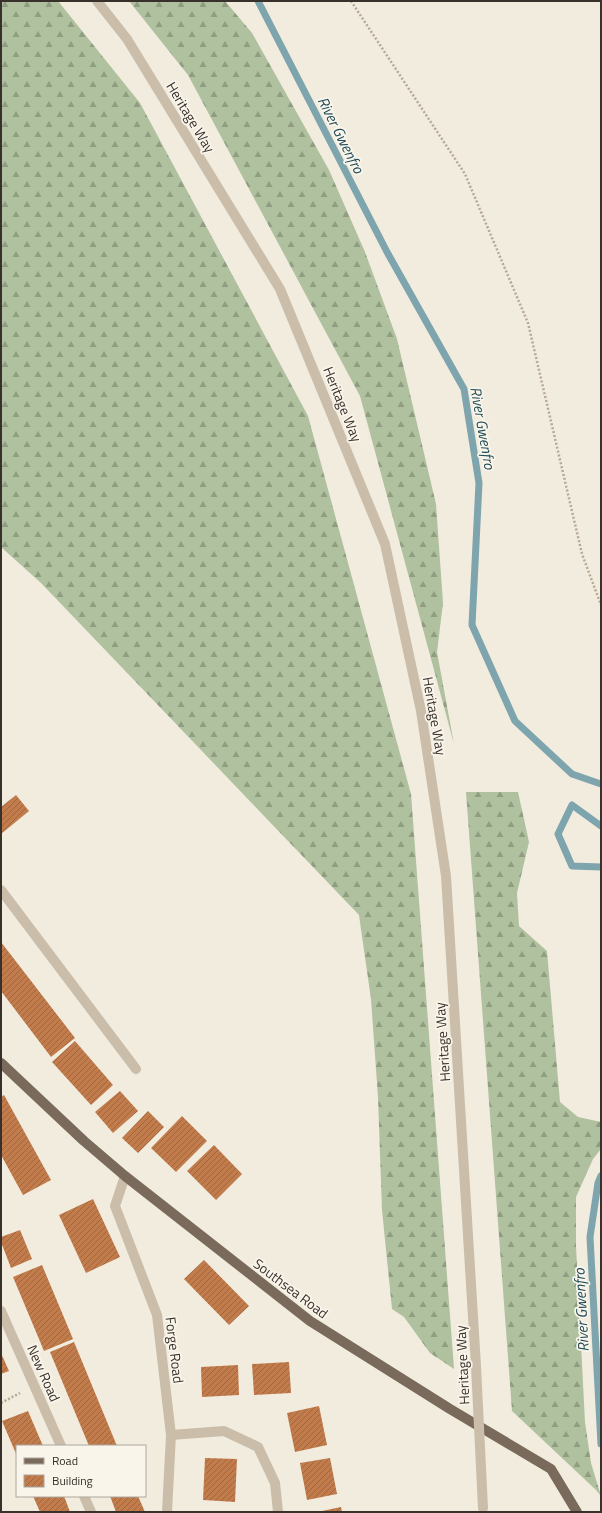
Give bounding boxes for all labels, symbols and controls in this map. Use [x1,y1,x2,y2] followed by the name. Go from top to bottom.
[162,77,221,157] street label: Heritage Way
[312,93,370,178] water label: River Gwenfro
[318,363,368,445] street label: Heritage Way
[464,385,502,472] water label: River Gwenfro
[418,675,452,757] street label: Heritage Way
[429,1001,455,1082] street label: Heritage Way
[249,1253,333,1323] street label: Southsea Road
[567,1267,595,1352] water label: River Gwenfro
[161,1316,189,1384] street label: Forge Road
[449,1325,475,1405] street label: Heritage Way
[22,1341,66,1405] street label: New Road
[16,1445,146,1497] legend
[52,1451,78,1470] text: Road
[52,1471,93,1490] text: Building

